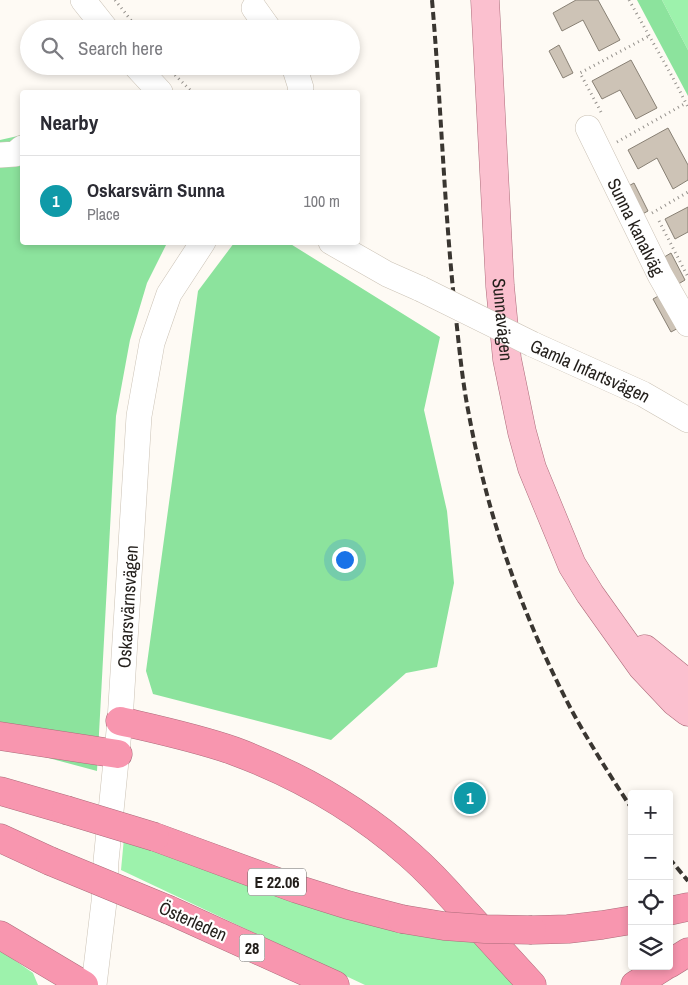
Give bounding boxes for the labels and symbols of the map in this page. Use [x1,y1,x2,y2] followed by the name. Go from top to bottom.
[602,174,671,281] street label: Sunna kanalväg
[487,277,520,362] street label: Sunnavägen
[526,332,655,408] street label: Gamla Infartsvägen
[111,544,143,669] street label: Oskarsvärnsvägen
[332,547,358,573] your location
[454,779,486,817] pin: 1
[248,869,306,896] road number: E 22.06
[155,895,231,947] street label: Österleden
[240,934,264,961] road number: 28

